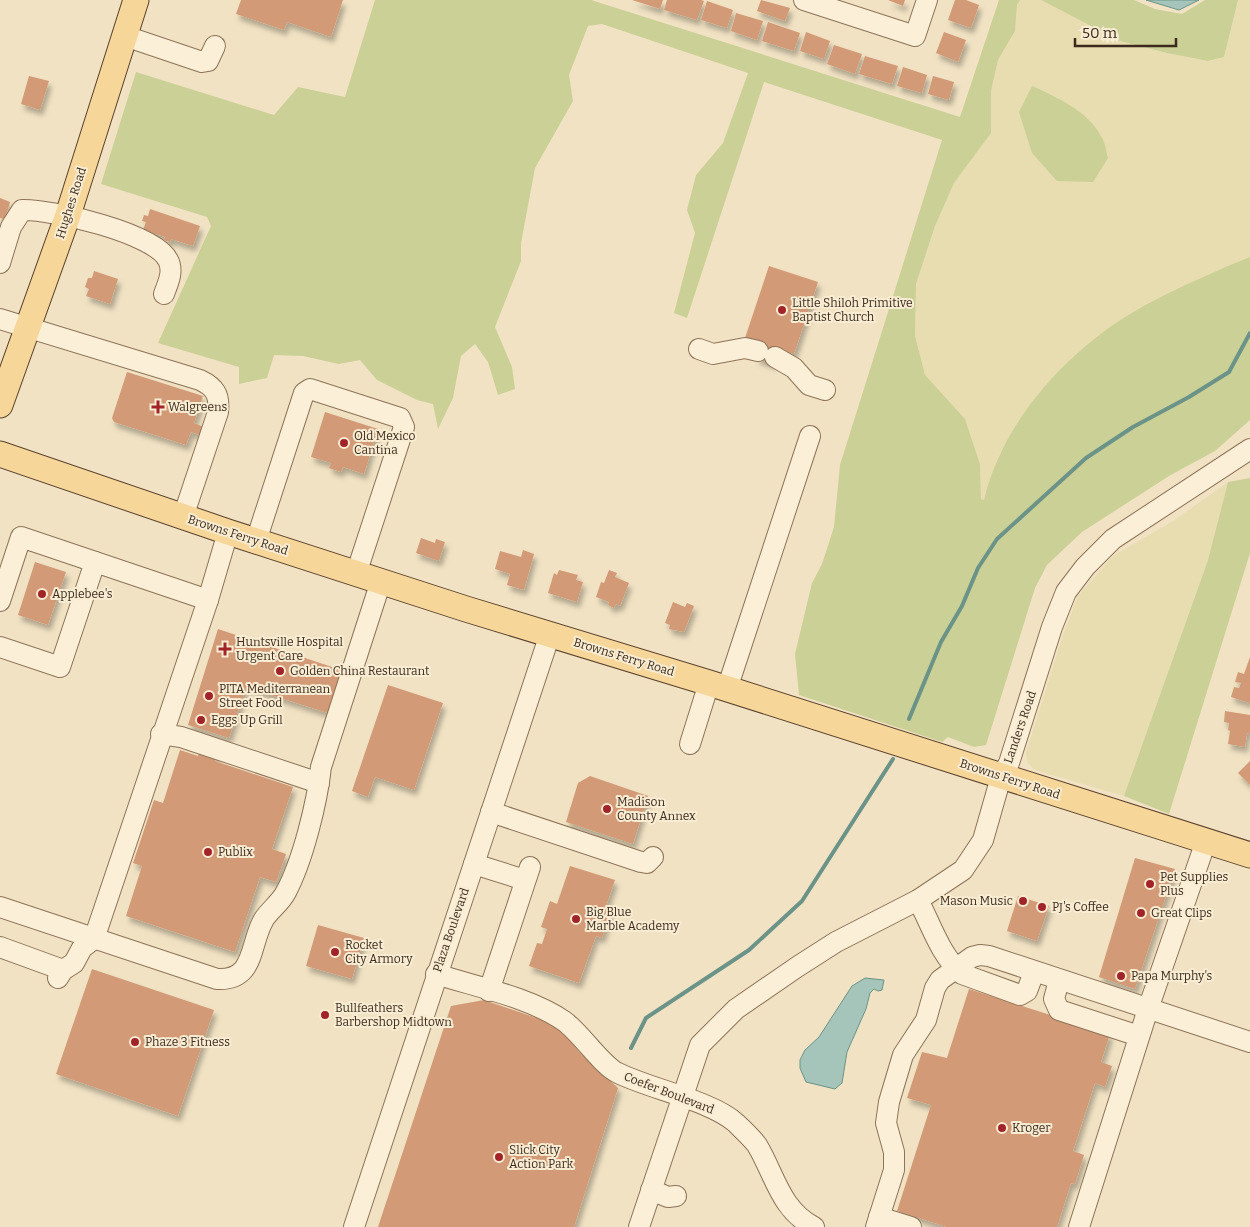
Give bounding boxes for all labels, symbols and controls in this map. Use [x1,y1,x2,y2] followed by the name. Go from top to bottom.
[1075,15,1176,47] scale bar
[1082,24,1118,42] text: 50 m
[53,166,89,240] street label: Hughes Road
[792,296,913,324] place label: Little Shiloh Primitive Baptist Church
[776,304,788,316] marker: Little Shiloh Primitive Baptist Church
[168,400,228,414] place label: Walgreens
[152,401,164,413] marker: Walgreens
[354,429,415,457] place label: Old Mexico Cantina
[338,437,350,449] marker: Old Mexico Cantina
[186,512,290,558] street label: Browns Ferry Road
[52,587,113,601] place label: Applebee's
[36,588,48,600] marker: Applebee's
[236,635,344,663] place label: Huntsville Hospital Urgent Care
[572,635,676,679] street label: Browns Ferry Road
[218,642,232,656] marker: Huntsville Hospital Urgent Care
[290,664,430,678] place label: Golden China Restaurant
[274,665,286,677] marker: Golden China Restaurant
[219,682,331,710] place label: PITA Mediterranean Street Food
[1001,689,1039,765] street label: Landers Road
[203,690,215,702] marker: PITA Mediterranean Street Food
[211,713,283,727] place label: Eggs Up Grill
[195,714,207,726] marker: Eggs Up Grill
[958,756,1062,802] street label: Browns Ferry Road
[617,795,696,823] place label: Madison County Annex
[601,803,613,815] marker: Madison County Annex
[218,845,253,859] place label: Publix
[202,846,214,858] marker: Publix
[1160,870,1229,898] place label: Pet Supplies Plus
[1144,878,1156,890] marker: Pet Supplies Plus
[430,886,472,974] street label: Plaza Boulevard
[940,894,1013,908] place label: Mason Music
[1017,895,1029,907] marker: Mason Music
[1052,900,1109,914] place label: PJ's Coffee
[1036,901,1048,913] marker: PJ's Coffee
[586,905,680,933] place label: Big Blue Marble Academy
[1151,906,1212,920] place label: Great Clips
[1135,907,1147,919] marker: Great Clips
[570,913,582,925] marker: Big Blue Marble Academy
[345,938,413,966] place label: Rocket City Armory
[329,946,341,958] marker: Rocket City Armory
[1131,969,1213,983] place label: Papa Murphy's
[1115,970,1127,982] marker: Papa Murphy's
[335,1001,452,1029] place label: Bullfeathers Barbershop Midtown
[319,1009,331,1021] marker: Bullfeathers Barbershop Midtown
[145,1035,230,1049] place label: Phaze 3 Fitness
[129,1036,141,1048] marker: Phaze 3 Fitness
[622,1069,716,1117] street label: Coefer Boulevard
[1012,1121,1051,1135] place label: Kroger
[996,1122,1008,1134] marker: Kroger
[509,1143,574,1171] place label: Slick City Action Park
[493,1151,505,1163] marker: Slick City Action Park

